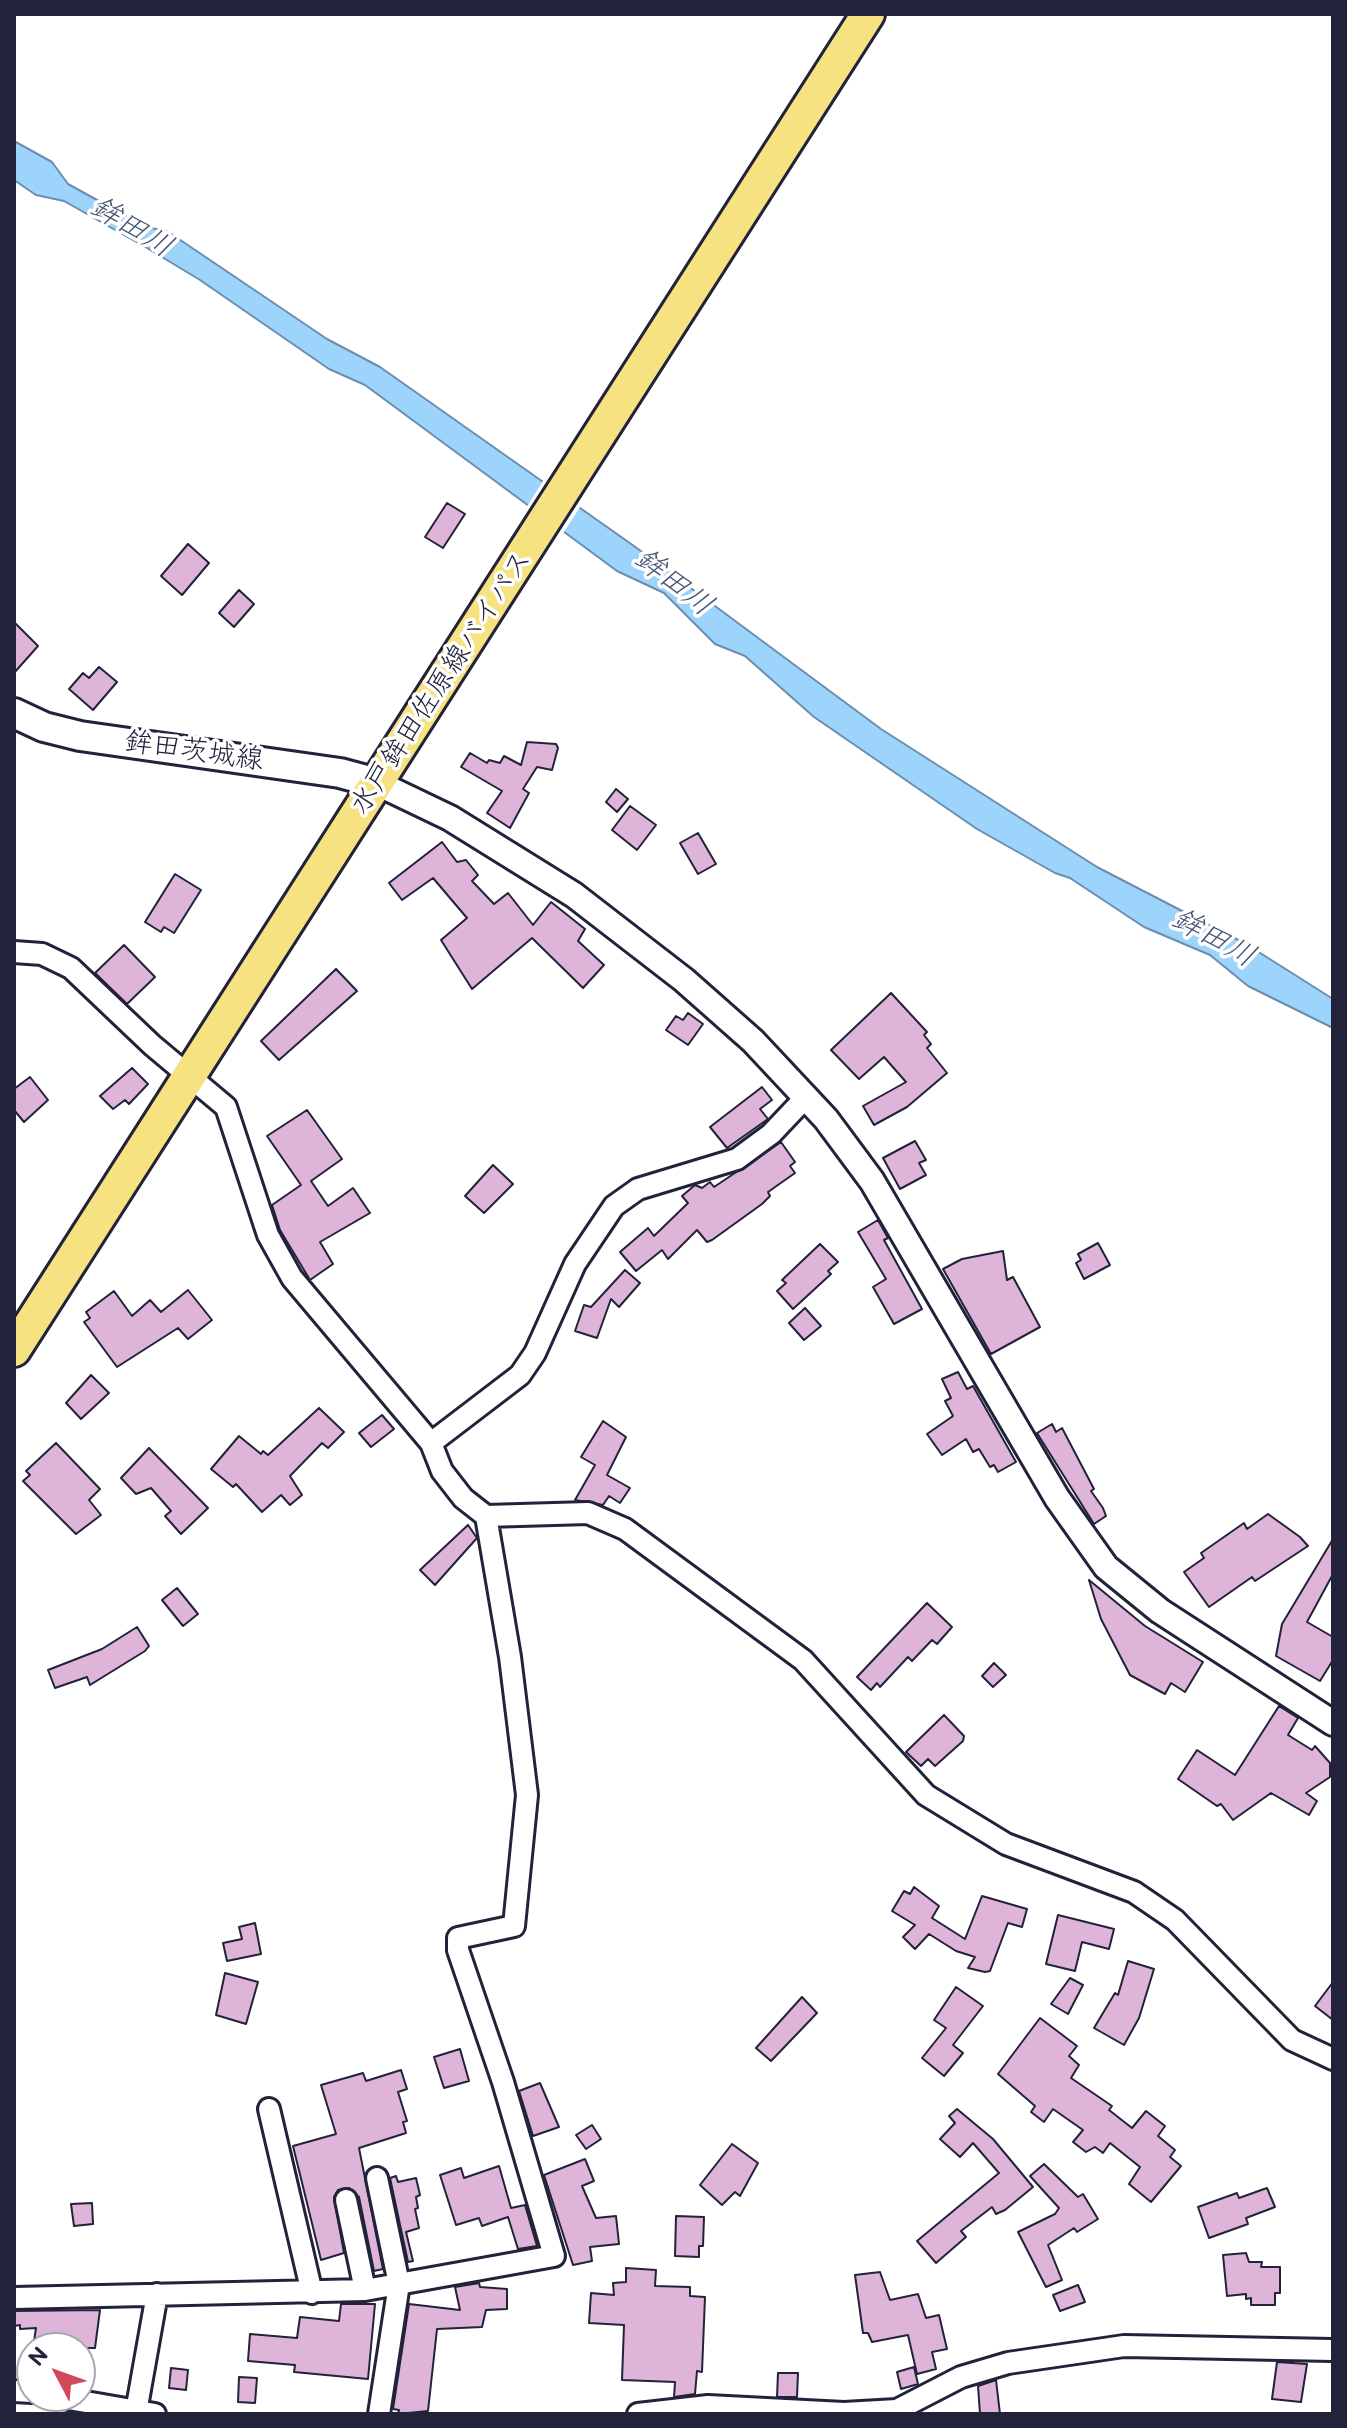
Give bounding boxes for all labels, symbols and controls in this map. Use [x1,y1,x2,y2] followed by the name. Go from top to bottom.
[83,189,179,267] water label: 鉾田川
[626,541,720,625] water label: 鉾田川
[344,545,540,821] street label: 水戸鉾田佐原線バイパス
[122,726,266,778] street label: 鉾田茨城線
[1165,901,1261,977] water label: 鉾田川
[16,2332,96,2412] north arrow
[23,2342,55,2372] text: N

